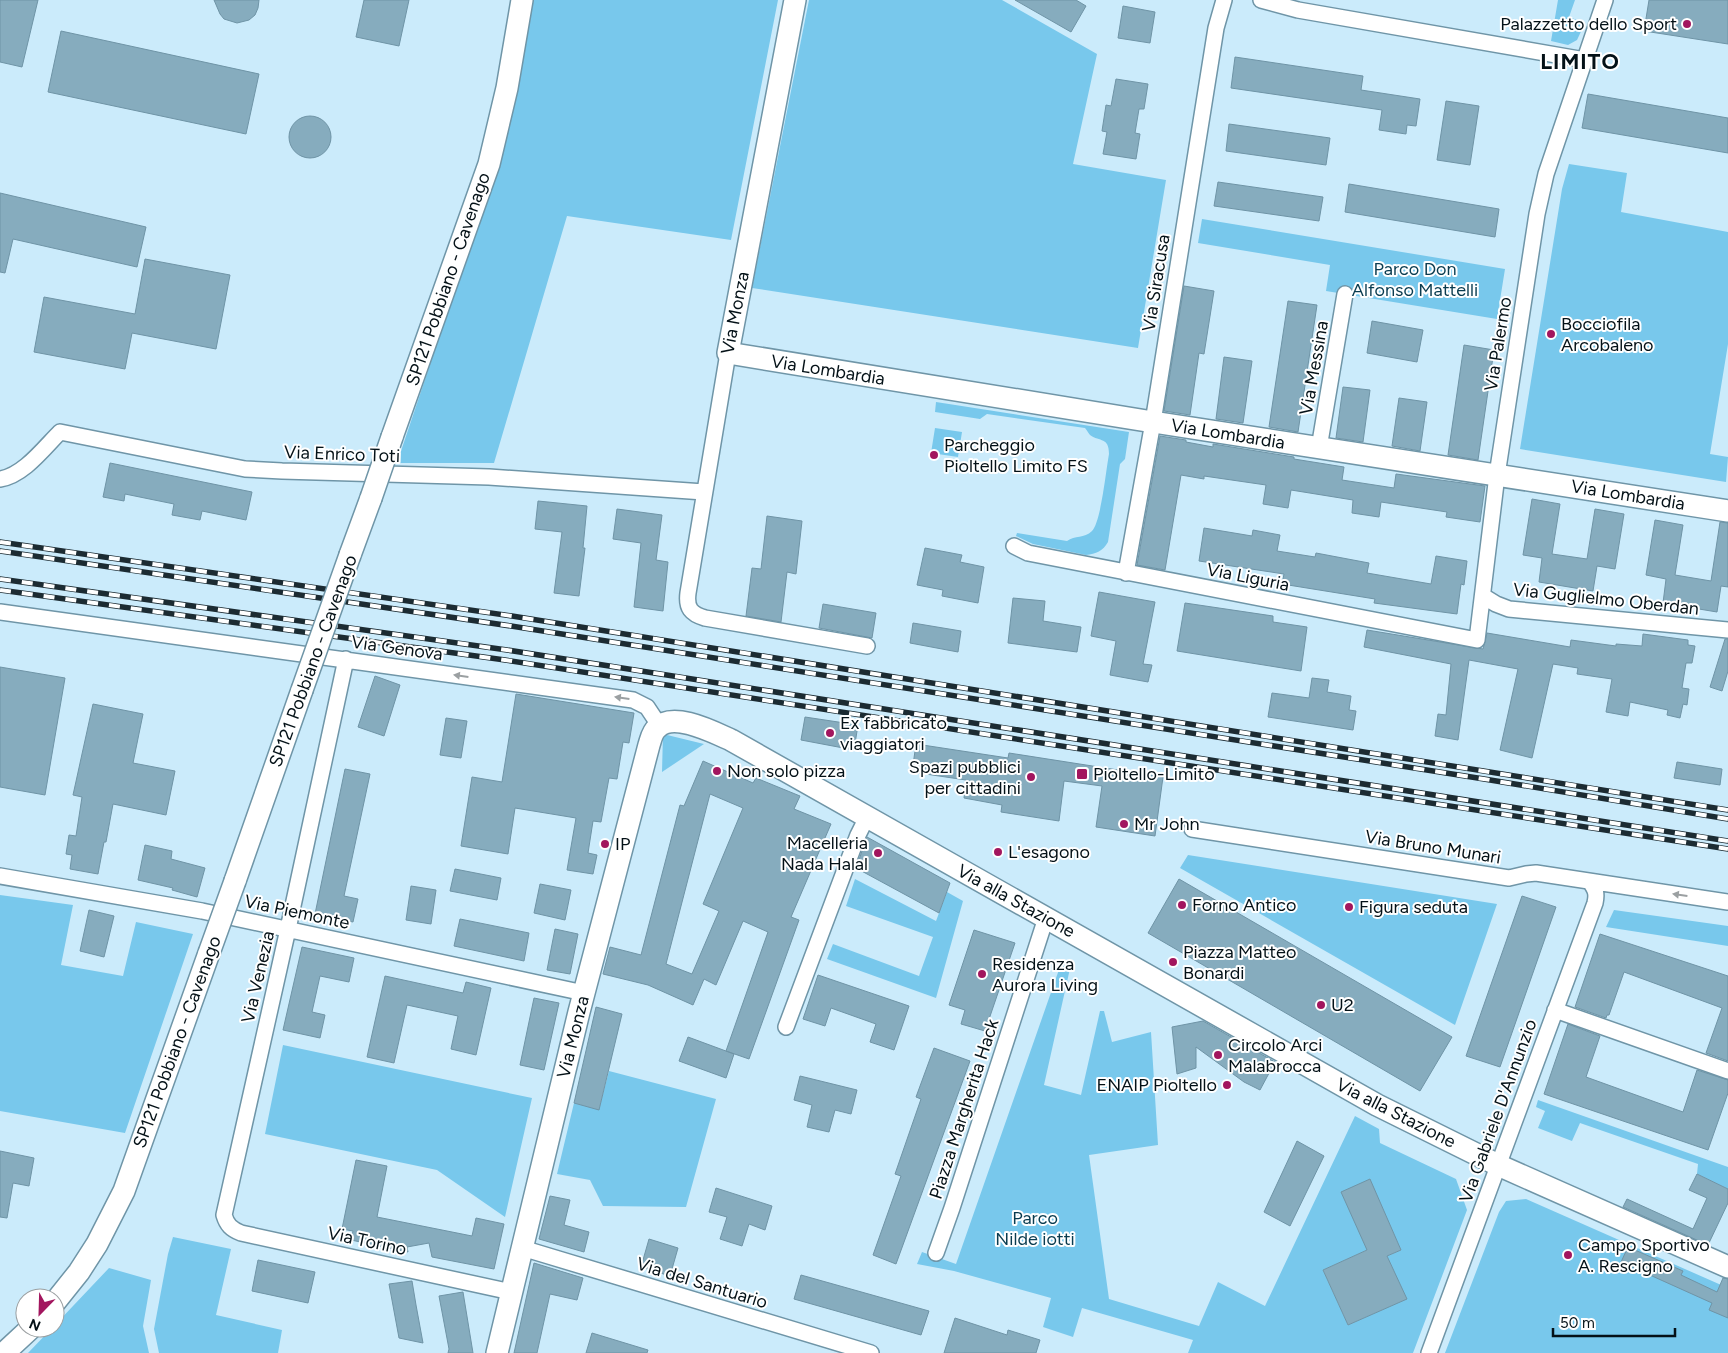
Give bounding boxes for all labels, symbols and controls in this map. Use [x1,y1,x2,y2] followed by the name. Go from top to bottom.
[1500,13,1677,35] place label: Palazzetto dello Sport
[1681,18,1693,30] marker: Palazzetto dello Sport
[1540,48,1620,75] district label: LIMITO
[401,169,495,389] street label: SP121 Pobbiano - Cavenago
[1137,233,1175,333] street label: Via Siracusa
[1352,258,1478,301] park label: Parco Don Alfonso Mattelli
[716,270,754,356] street label: Via Monza
[1480,295,1516,393] street label: Via Palermo
[1561,313,1653,356] place label: Bocciofila Arcobaleno
[1295,319,1333,417] street label: Via Messina
[1545,328,1557,340] marker: Bocciofila Arcobaleno
[769,350,887,390] street label: Via Lombardia
[1169,414,1287,454] street label: Via Lombardia
[944,434,1088,477] place label: Parcheggio Pioltello Limito FS
[284,441,400,467] street label: Via Enrico Toti
[928,449,940,461] marker: Parcheggio Pioltello Limito FS
[1569,475,1687,515] street label: Via Lombardia
[264,552,362,770] street label: SP121 Pobbiano - Cavenago
[1205,558,1291,596] street label: Via Liguria
[1512,578,1700,620] street label: Via Guglielmo Oberdan
[350,631,444,665] street label: Via Genova
[453,671,469,679] one-way arrow
[614,694,630,702] one-way arrow
[840,712,947,755] place label: Ex fabbricato viaggiatori
[824,727,836,739] marker: Ex fabbricato viaggiatori
[909,756,1021,799] place label: Spazi pubblici per cittadini
[727,760,845,782] place label: Non solo pizza
[1093,763,1215,785] place label: Pioltello-Limito
[711,765,723,777] marker: Non solo pizza
[1075,767,1089,781] marker: Pioltello-Limito
[1025,771,1037,783] marker: Spazi pubblici per cittadini
[1134,813,1200,835] place label: Mr John
[1118,818,1130,830] marker: Mr John
[1364,825,1502,869] street label: Via Bruno Munari
[781,832,868,875] place label: Macelleria Nada Halal
[615,833,630,855] place label: IP
[599,838,611,850] marker: IP
[1008,841,1090,863] place label: L'esagono
[992,846,1004,858] marker: L'esagono
[872,847,884,859] marker: Macelleria Nada Halal
[953,860,1079,943] street label: Via alla Stazione
[242,890,352,934] street label: Via Piemonte
[1671,891,1687,899] one-way arrow
[1192,894,1297,916] place label: Forno Antico
[1359,896,1468,918] place label: Figura seduta
[1176,899,1188,911] marker: Forno Antico
[1343,901,1355,913] marker: Figura seduta
[237,929,279,1025] street label: Via Venezia
[128,933,226,1151] street label: SP121 Pobbiano - Cavenago
[1183,941,1296,984] place label: Piazza Matteo Bonardi
[992,953,1098,996] place label: Residenza Aurora Living
[1167,956,1179,968] marker: Piazza Matteo Bonardi
[976,968,988,980] marker: Residenza Aurora Living
[552,994,594,1080] street label: Via Monza
[1331,994,1354,1016] place label: U2
[1315,999,1327,1011] marker: U2
[925,1016,1004,1202] street label: Piazza Margherita Hack
[1455,1016,1541,1206] street label: Via Gabriele D'Annunzio
[1228,1034,1322,1077] place label: Circolo Arci Malabrocca
[1212,1049,1224,1061] marker: Circolo Arci Malabrocca
[1332,1073,1460,1153] street label: Via alla Stazione
[1097,1074,1217,1096] place label: ENAIP Pioltello
[1221,1079,1233,1091] marker: ENAIP Pioltello
[995,1207,1075,1250] park label: Parco Nilde iotti
[325,1222,409,1260] street label: Via Torino
[1578,1234,1710,1277] place label: Campo Sportivo A. Rescigno
[1562,1249,1574,1261] marker: Campo Sportivo A. Rescigno
[634,1253,770,1313] street label: Via del Santuario
[15,1288,65,1338] north arrow
[1553,1306,1676,1338] scale bar
[1560,1314,1595,1332] text: 50 m
[27,1315,43,1334] text: N

